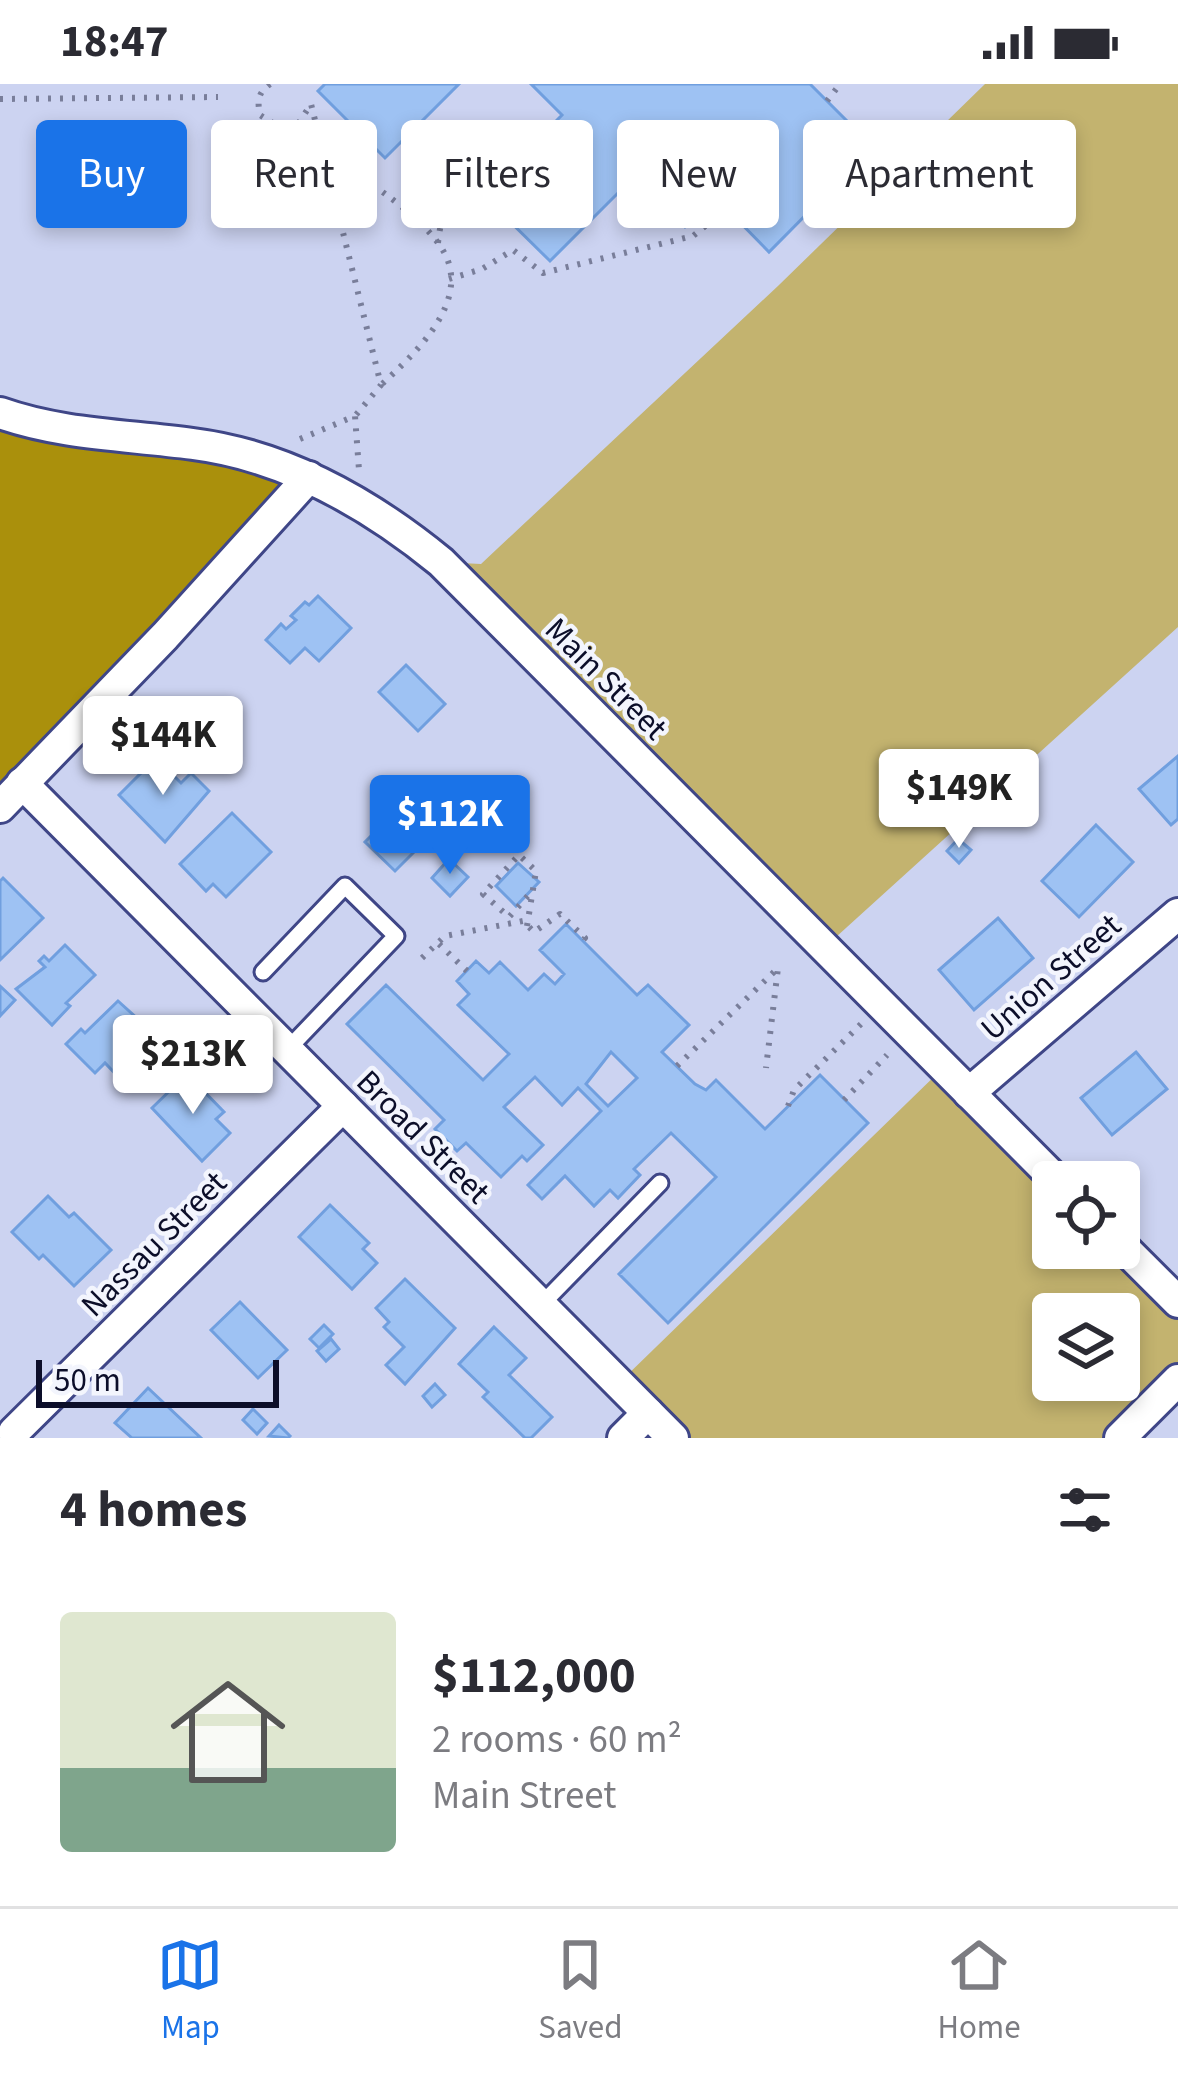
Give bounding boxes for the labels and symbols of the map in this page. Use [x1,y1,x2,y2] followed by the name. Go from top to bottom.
[534,607,678,751] street label: Main Street
[79,696,247,798] pin: $144K
[875,749,1043,851] pin: $149K
[366,775,534,877] pin: $112K
[970,903,1132,1052] street label: Union Street
[109,1015,277,1117] pin: $213K
[345,1060,500,1215] street label: Broad Street
[70,1160,238,1328] street label: Nassau Street
[36,1354,279,1407] scale bar

